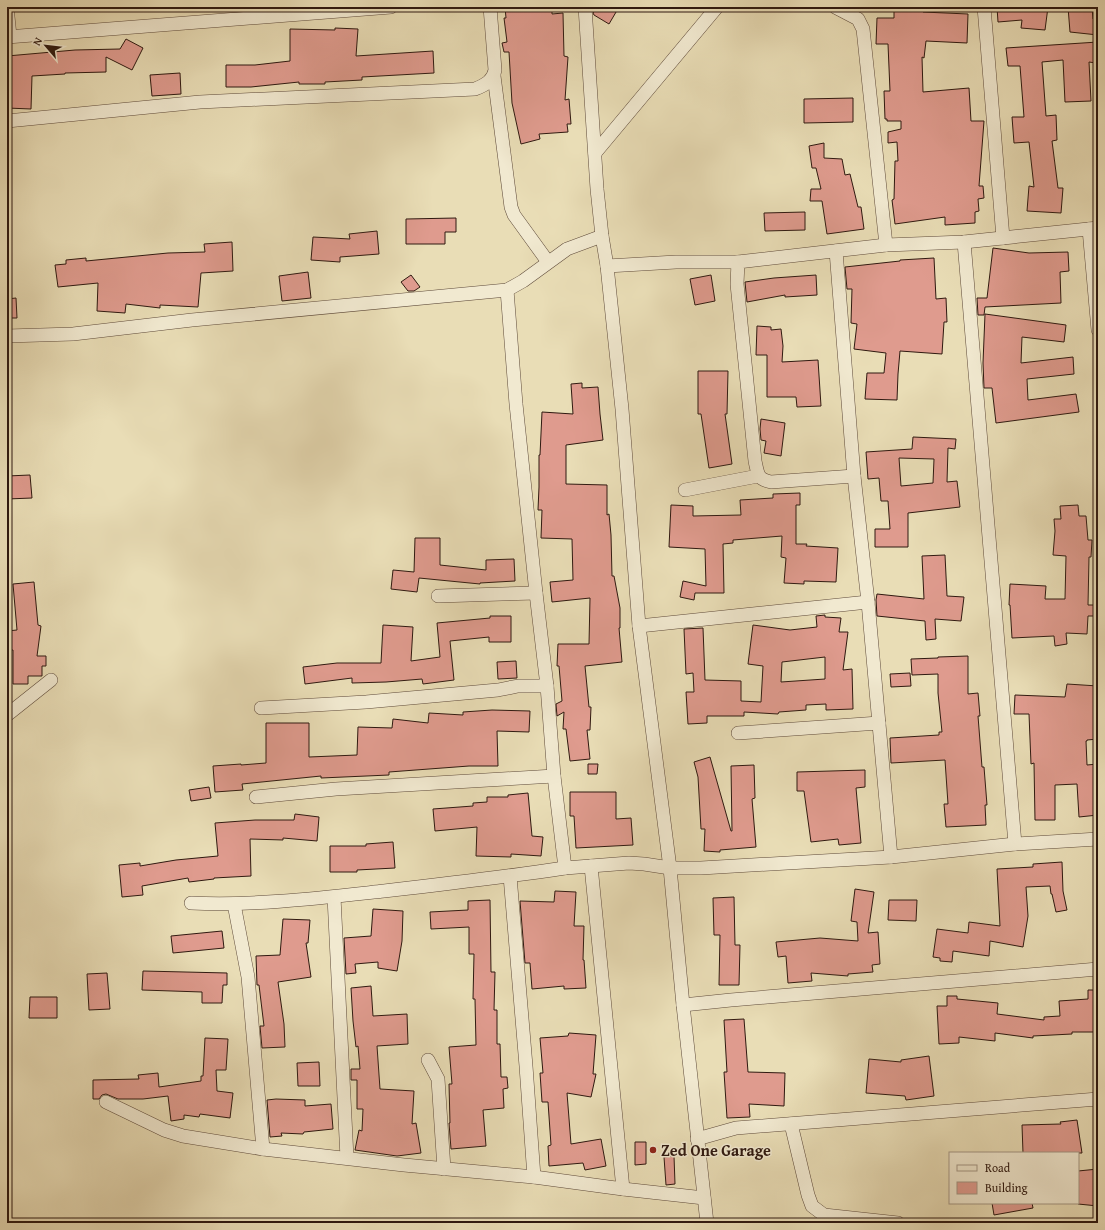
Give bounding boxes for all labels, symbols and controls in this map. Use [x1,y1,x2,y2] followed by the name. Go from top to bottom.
[26,26,66,66] north arrow
[28,34,46,48] text: N
[661,1138,771,1162] place label: Zed One Garage
[648,1145,658,1155] marker: Zed One Garage
[949,1152,1079,1204] legend
[985,1159,1011,1176] text: Road
[985,1179,1028,1196] text: Building

